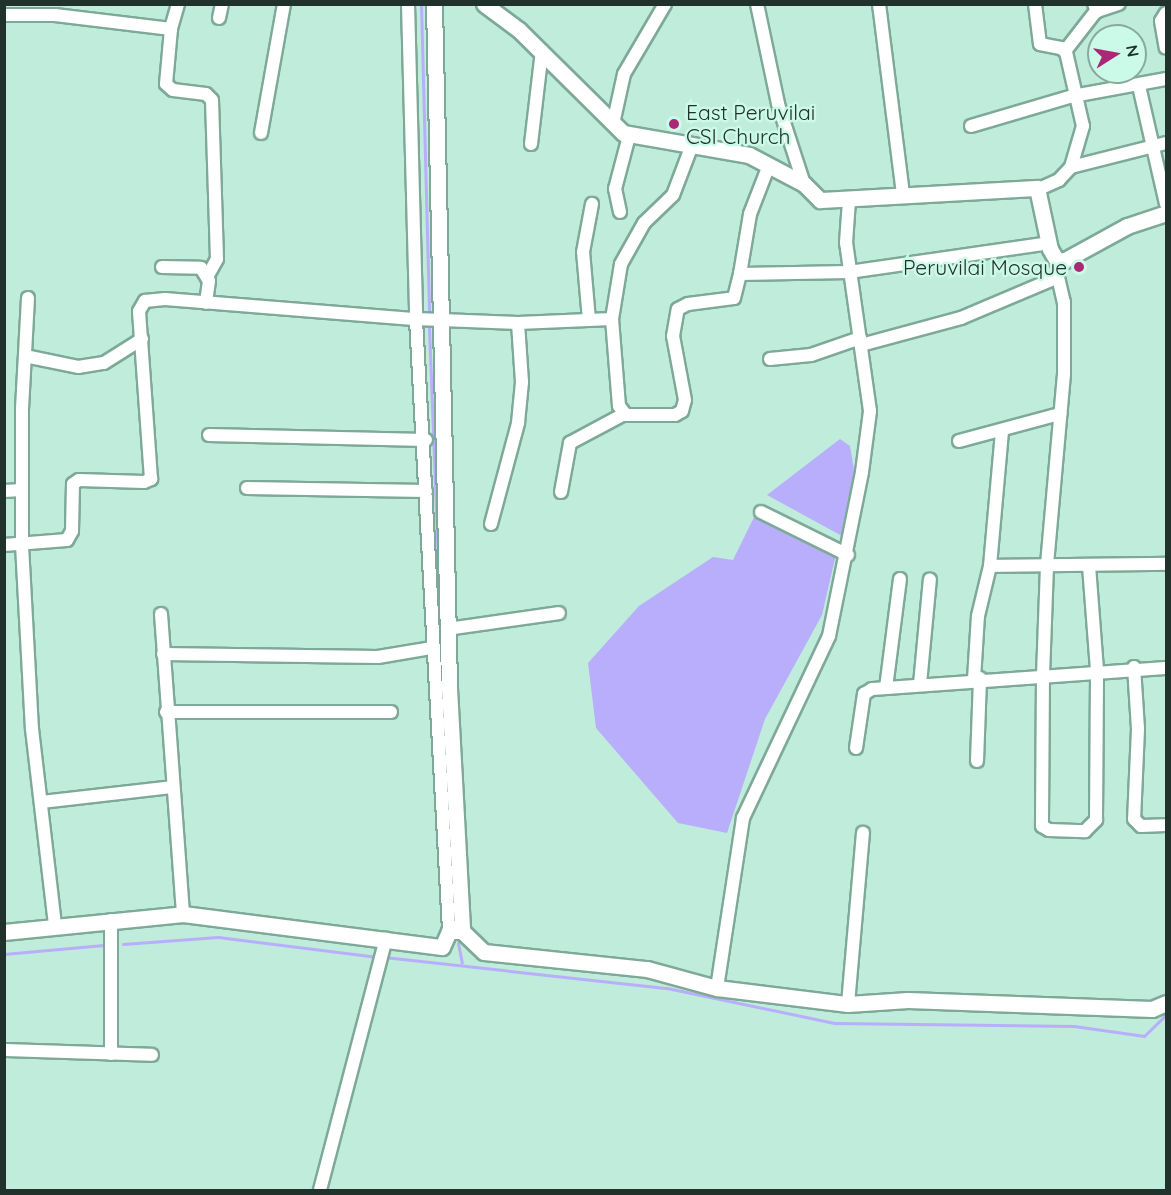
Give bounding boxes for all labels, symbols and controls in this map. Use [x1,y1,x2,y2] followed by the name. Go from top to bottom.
[1087,24,1147,84] north arrow
[1122,43,1144,59] text: N
[686,99,815,149] place label: East Peruvilai CSI Church
[667,117,681,131] marker: East Peruvilai CSI Church
[903,254,1067,280] place label: Peruvilai Mosque
[1072,260,1086,274] marker: Peruvilai Mosque

